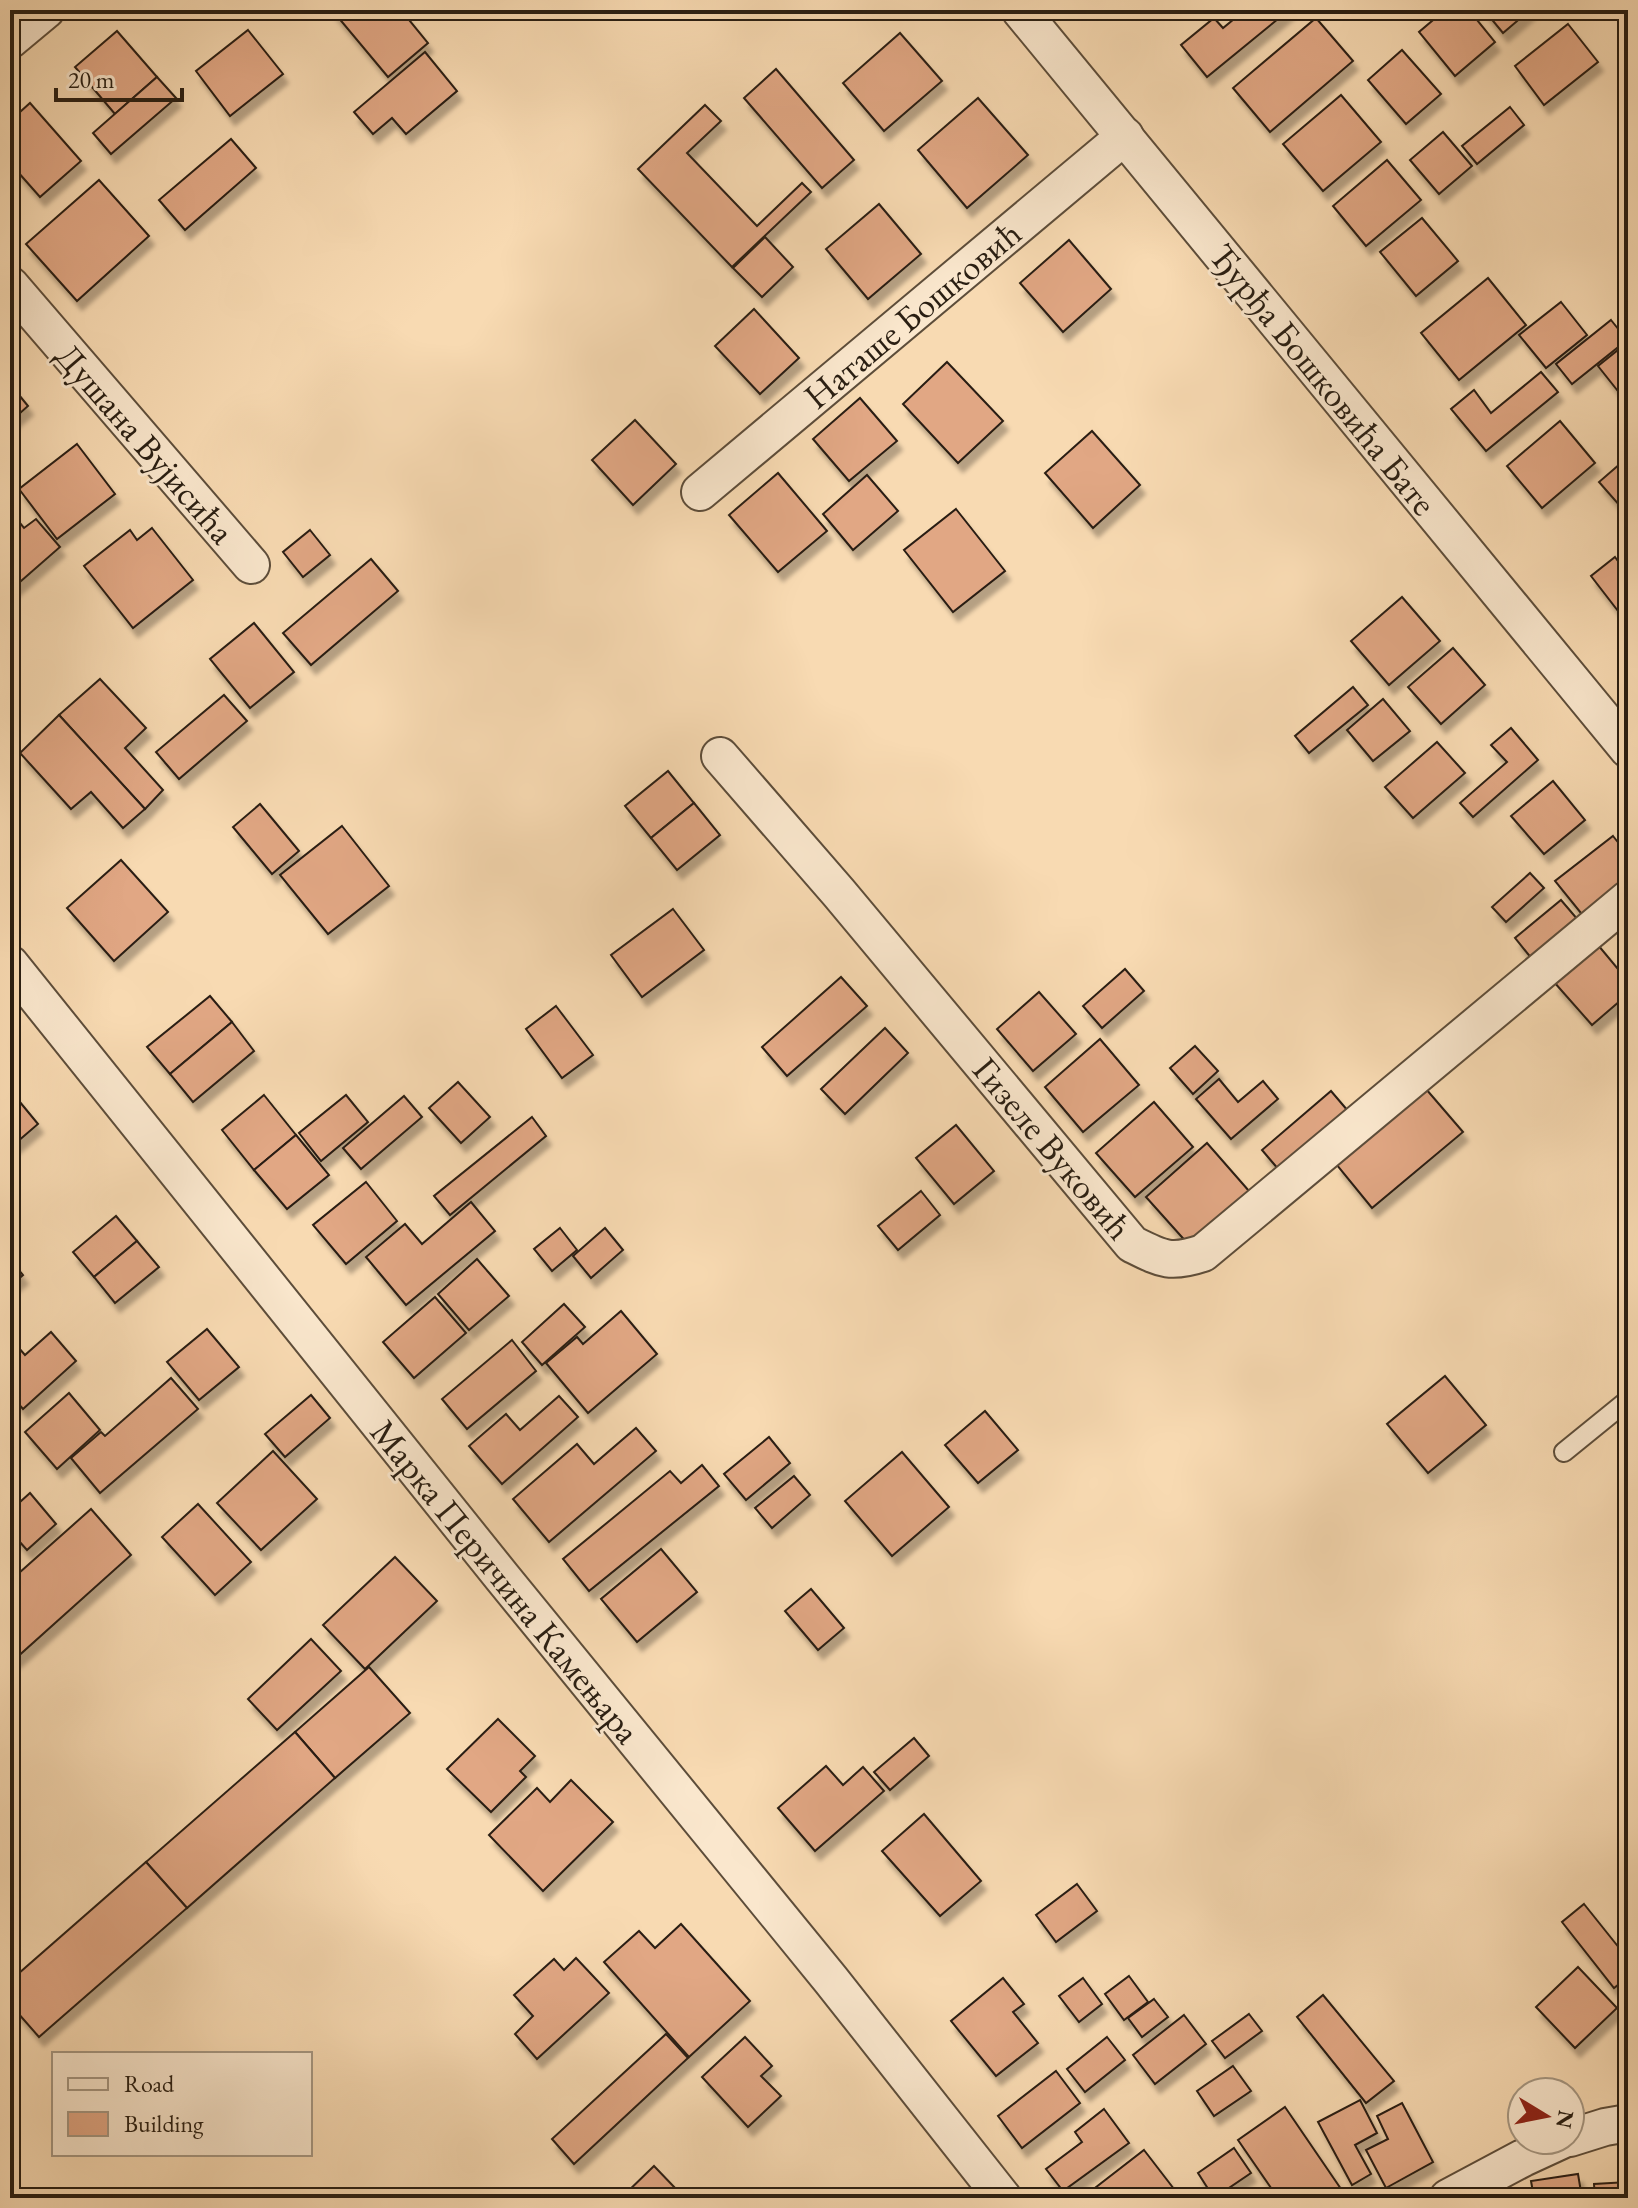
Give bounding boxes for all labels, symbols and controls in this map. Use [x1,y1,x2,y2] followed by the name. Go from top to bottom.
[56,52,182,102] scale bar
[68,64,115,95] text: 20 m
[794,210,1031,419] street label: Наташе Бошковић
[1200,234,1448,525] street label: Ђурђа Бошковића Бате
[46,333,246,554] street label: Душана Вујисића
[962,1047,1143,1249] street label: Гизеле Вуковић
[360,1410,651,1754] street label: Марка Перичина Камењара
[52,2052,312,2156] legend
[124,2068,175,2099] text: Road
[1506,2076,1586,2156] north arrow
[124,2108,204,2139] text: Building
[1549,2108,1581,2131] text: N

